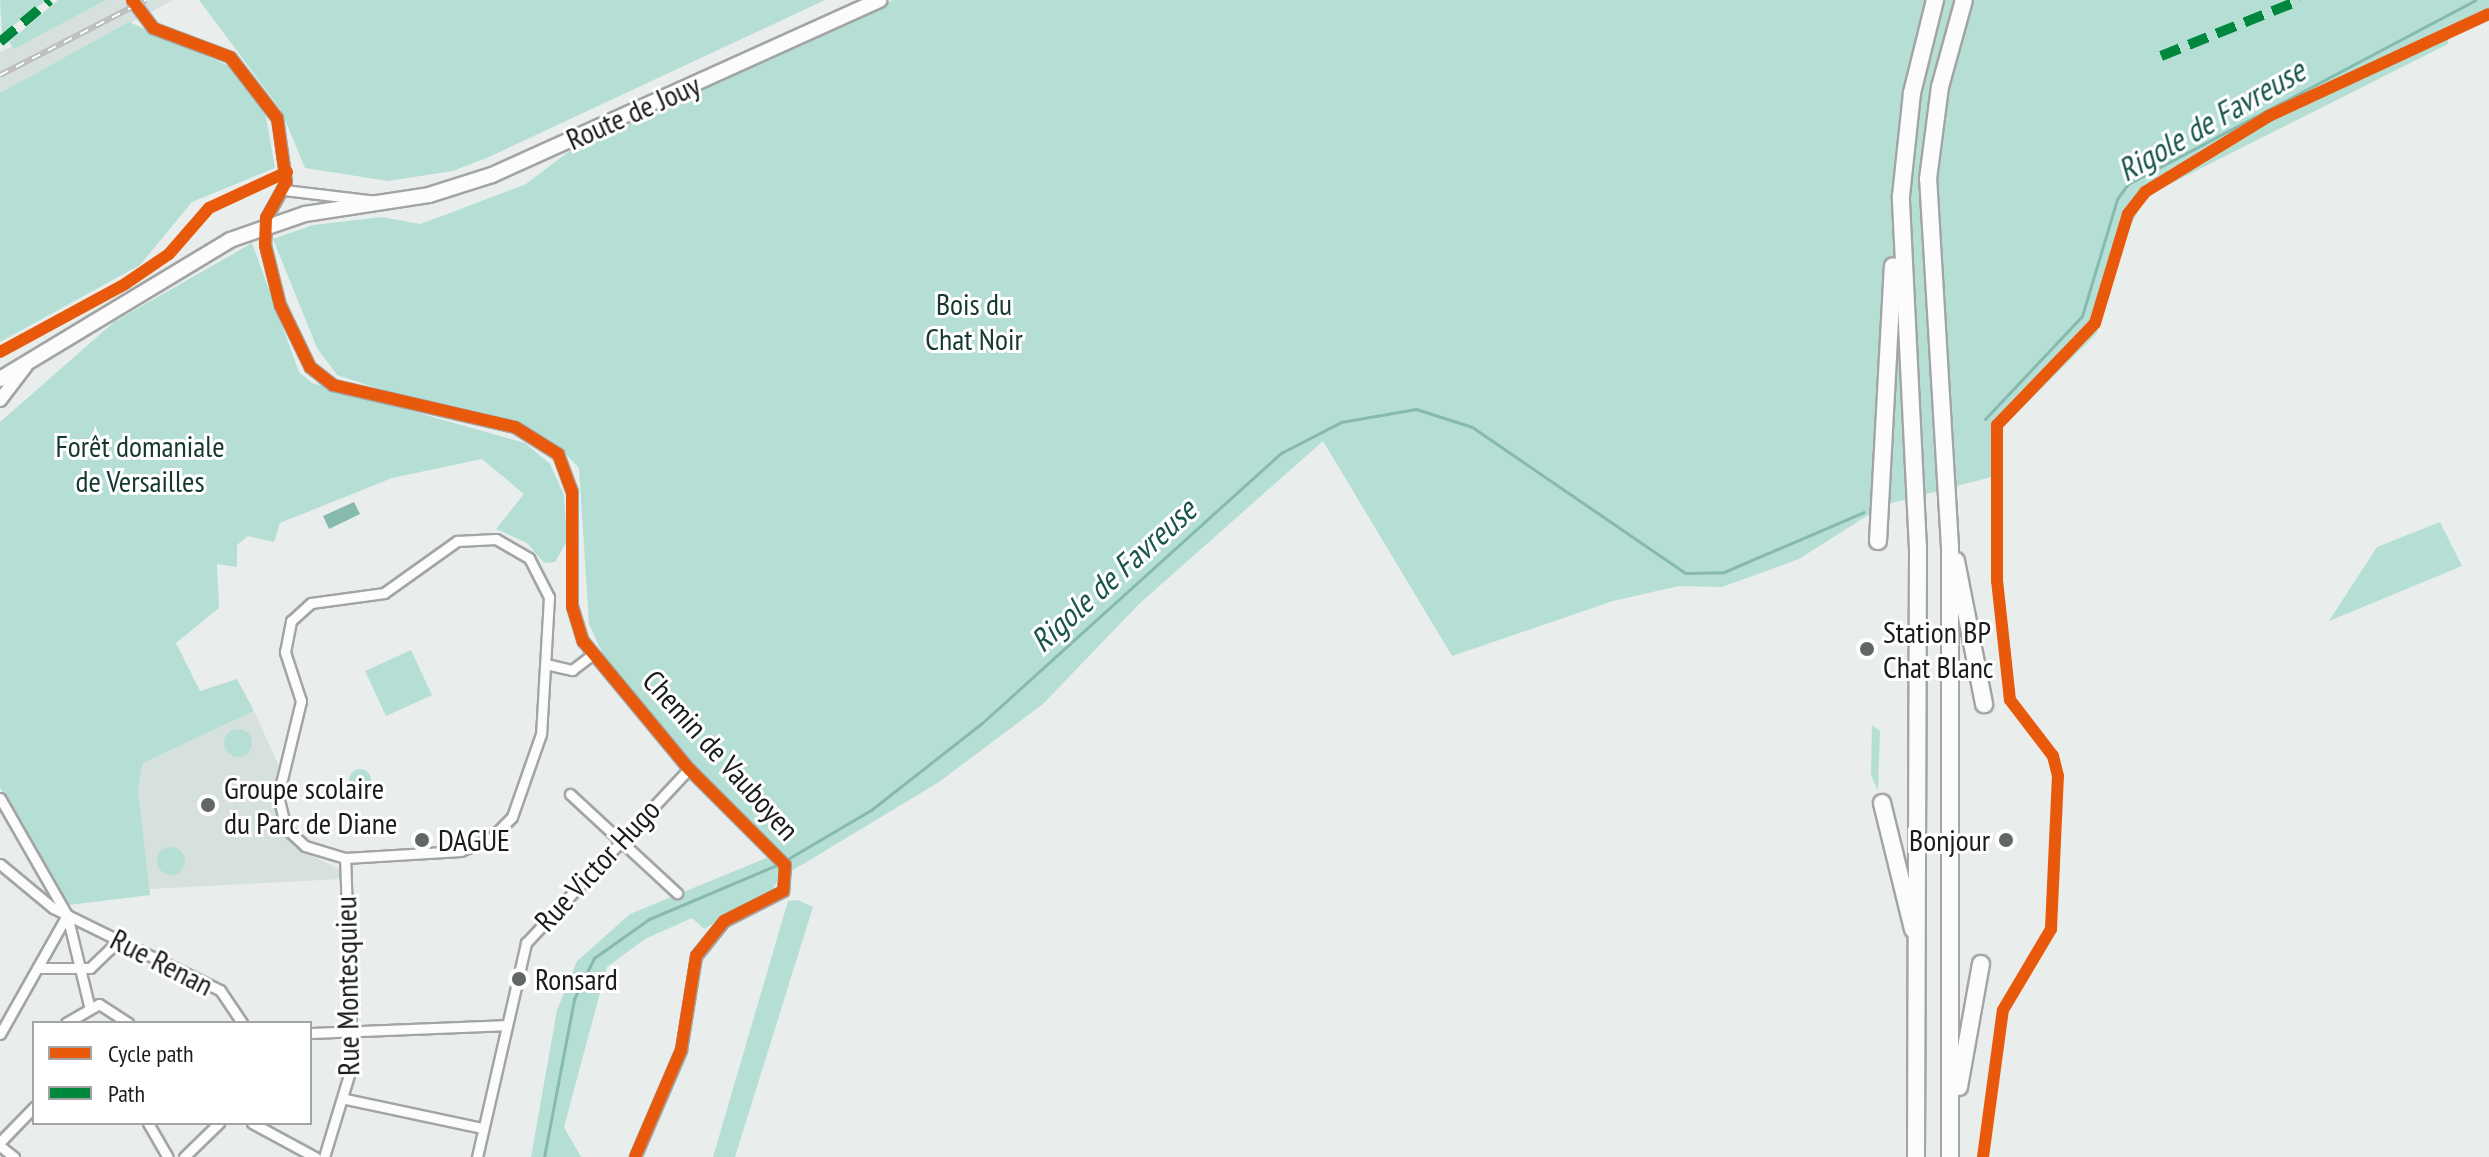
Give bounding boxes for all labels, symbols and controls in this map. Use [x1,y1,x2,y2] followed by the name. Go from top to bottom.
[2111,51,2311,189] water label: Rigole de Favreuse
[561,67,705,157] street label: Route de Jouy
[925,286,1023,356] park label: Bois du Chat Noir
[55,428,225,498] park label: Forêt domaniale de Versailles
[1022,491,1204,659] water label: Rigole de Favreuse
[1883,614,1994,684] place label: Station BP Chat Blanc
[1858,640,1876,658] marker: Station BP Chat Blanc
[635,662,807,848] street label: Chemin de Vauboyen
[224,770,398,840] place label: Groupe scolaire du Parc de Diane
[527,791,667,939] street label: Rue Victor Hugo
[199,796,217,814] marker: Groupe scolaire du Parc de Diane
[438,822,510,858] place label: DAGUE
[1909,822,1990,858] place label: Bonjour
[413,831,431,849] marker: DAGUE
[1997,831,2015,849] marker: Bonjour
[327,896,367,1076] street label: Rue Montesquieu
[105,921,219,1003] street label: Rue Renan
[535,961,618,997] place label: Ronsard
[510,970,528,988] marker: Ronsard
[32,1021,312,1125] legend
[108,1038,194,1069] text: Cycle path
[108,1078,145,1109] text: Path

